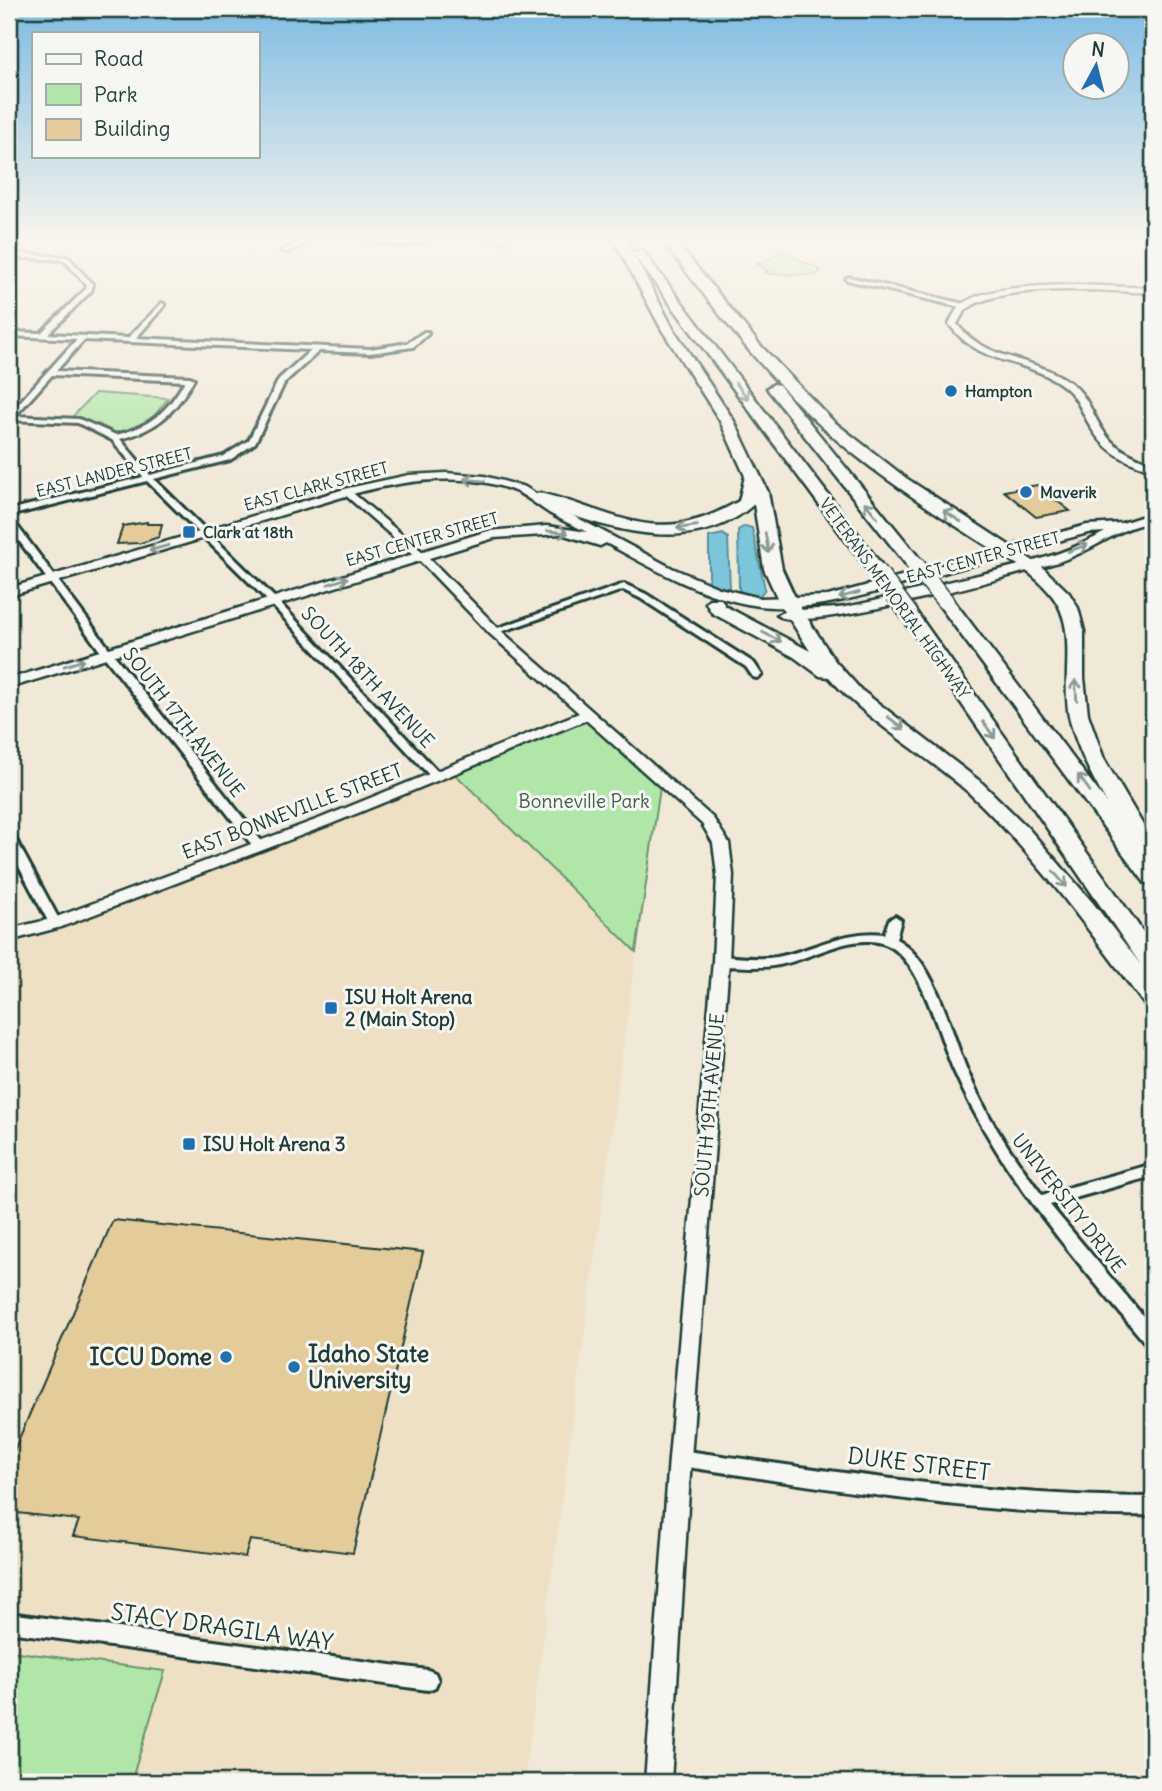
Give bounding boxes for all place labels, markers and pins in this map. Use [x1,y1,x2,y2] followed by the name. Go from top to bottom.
[965,381,1032,402] place label: Hampton
[943,383,959,399] marker: Hampton
[1040,482,1097,502] place label: Maverik
[1018,484,1034,500] marker: Maverik
[203,522,293,542] place label: Clark at 18th
[181,524,197,540] marker: Clark at 18th
[345,985,472,1031] place label: ISU Holt Arena 2 (Main Stop)
[323,1000,339,1016] marker: ISU Holt Arena 2 (Main Stop)
[203,1132,346,1156] place label: ISU Holt Arena 3
[181,1136,197,1152] marker: ISU Holt Arena 3
[308,1339,429,1394] place label: Idaho State University
[90,1342,212,1371] place label: ICCU Dome
[218,1349,234,1365] marker: ICCU Dome
[286,1359,302,1375] marker: Idaho State University

